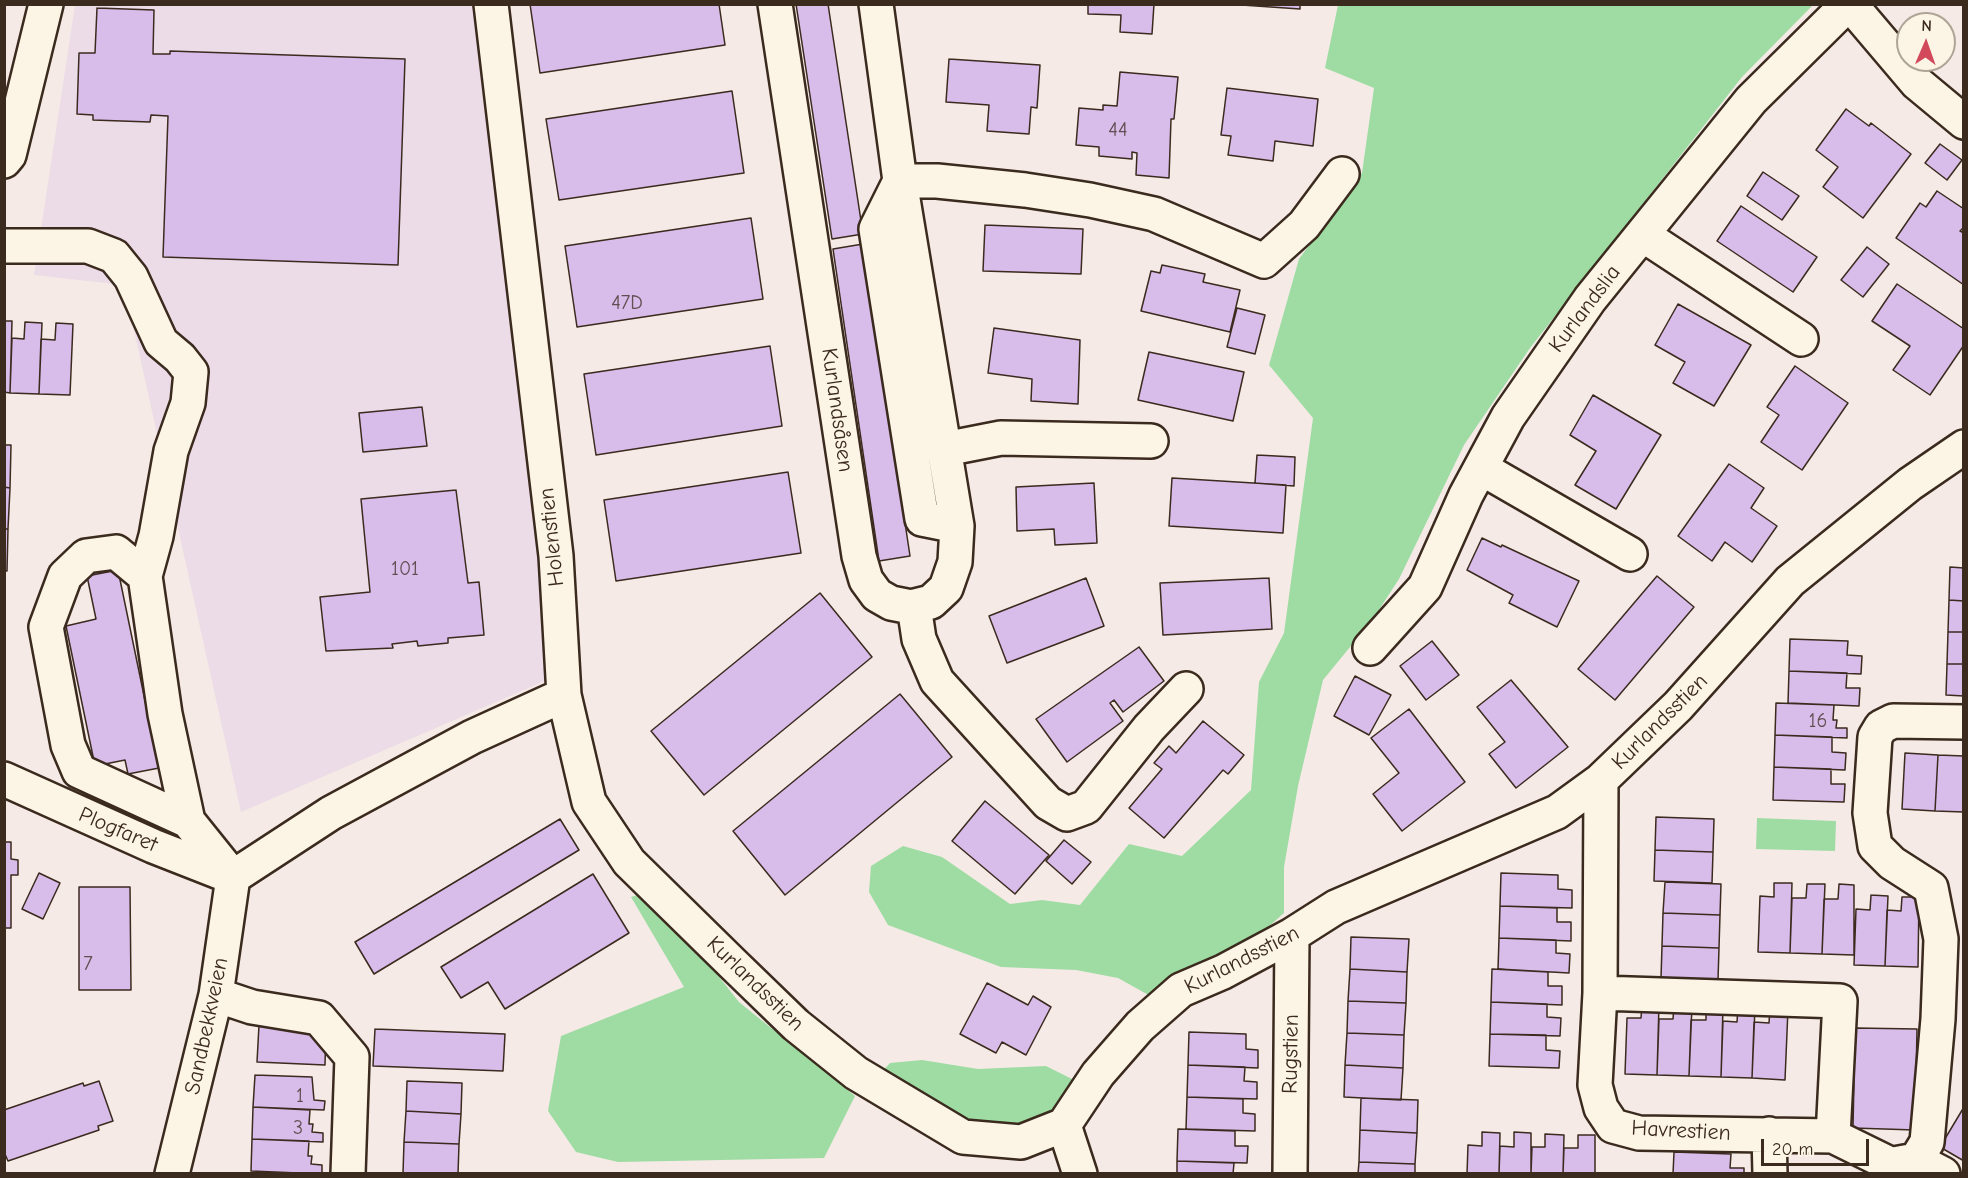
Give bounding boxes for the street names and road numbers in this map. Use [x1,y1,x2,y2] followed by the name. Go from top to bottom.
[1544,260,1626,358] street label: Kurlandslia
[815,346,859,474] street label: Kurlandsåsen
[534,486,570,588] street label: Holenstien
[1606,668,1714,776] street label: Kurlandsstien
[75,802,161,858] street label: Plogfaret
[1180,920,1304,1000] street label: Kurlandsstien
[701,931,809,1037] street label: Kurlandsstien
[180,955,234,1097] street label: Sandbekkveien
[1277,1014,1305,1094] street label: Rugstien
[1631,1115,1731,1147] street label: Havrestien

